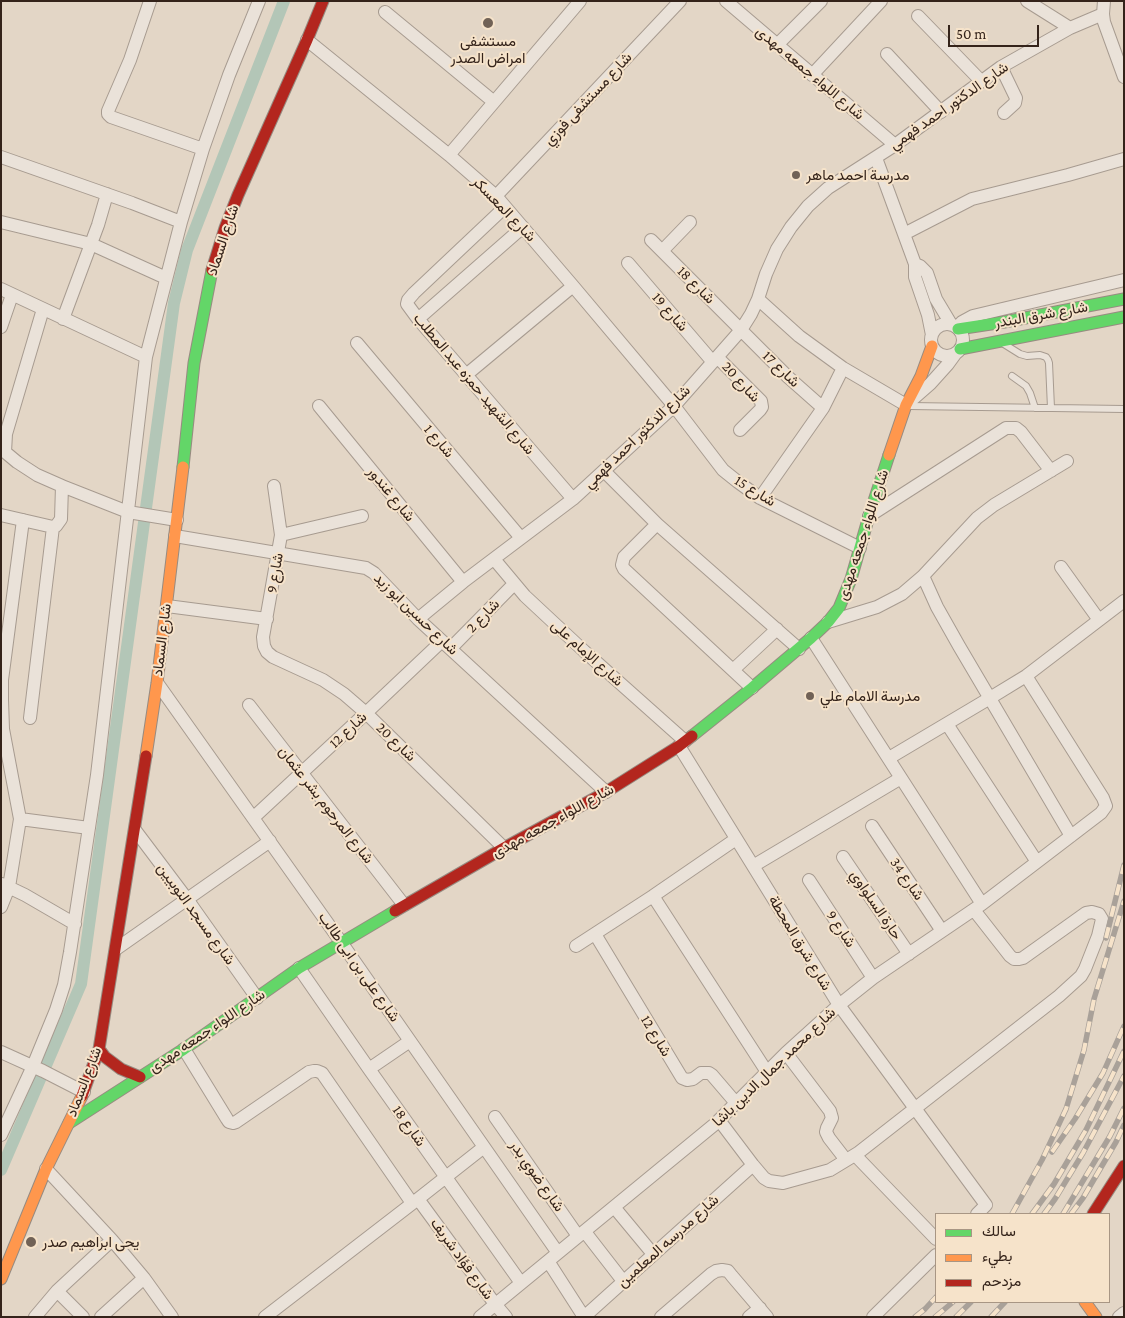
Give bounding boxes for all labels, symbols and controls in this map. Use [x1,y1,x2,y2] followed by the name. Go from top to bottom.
[950,15,1041,47] scale bar
[481,16,495,30] marker: مستشفى امراض الصدر
[752,22,868,124] street label: شارع اللواء جمعه مهدى
[956,26,986,42] text: 50 m
[450,32,526,67] place label: مستشفى امراض الصدر
[540,49,636,149] street label: شارع مستشفى فوزي
[886,58,1012,154] street label: شارع الدكتور احمد فهمي
[806,166,909,184] place label: مدرسة احمد ماهر
[790,169,802,181] marker: مدرسة احمد ماهر
[468,173,540,245] street label: شارع المعسكر
[203,202,243,278] street label: شارع السماد
[673,262,719,308] street label: شارع 18
[648,289,692,335] street label: شارع 19
[993,298,1089,332] street label: شارع شرق البندر
[409,310,539,458] street label: شارع الشهيد حمزه عبد المطلب
[759,347,803,391] street label: شارع 17
[718,358,764,406] street label: شارع 20
[580,382,694,492] street label: شارع الدكتور احمد فهمي
[420,421,458,461] street label: شارع 1
[363,463,419,525] street label: شارع غندور
[833,467,893,603] street label: شارع اللواء جمعه مهدى
[731,471,779,511] street label: شارع 15
[263,551,287,595] street label: شارع 9
[370,569,462,659] street label: شارع حسين ابو زيد
[463,595,503,637] street label: شارع 2
[149,603,175,677] street label: شارع السماد
[547,616,627,690] street label: شارع الإمام على
[820,687,920,705] place label: مدرسة الامام علي
[804,690,816,702] marker: مدرسة الامام علي
[325,708,371,752] street label: شارع 12
[372,719,420,765] street label: شارع 20
[275,743,377,867] street label: شارع المرحوم بشر عثمان
[489,780,617,862] street label: شارع اللواء جمعه مهدى
[886,854,928,904] street label: شارع 34
[153,860,239,968] street label: شارع مسجد النوبيين
[846,867,906,943] street label: حارة السلواوي
[765,892,835,994] street label: شارع شرق المحطة
[822,907,860,951] street label: شارع 9
[314,909,404,1025] street label: شارع على بن ابى طالب
[145,985,269,1077] street label: شارع اللواء جمعه مهدى
[709,1003,839,1131] street label: شارع محمد جمال الدين باشا
[637,1012,675,1060] street label: شارع 12
[62,1045,106,1119] street label: شارع السماد
[388,1102,430,1150] street label: شارع 18
[506,1137,568,1215] street label: شارع ضوي بدر
[614,1191,722,1291] street label: شارع مدرسه المعلمين
[935,1213,1110,1303] legend
[426,1215,498,1303] street label: شارع فؤاد شريف
[982,1223,1016,1239] text: سالك
[42,1233,139,1251] place label: يحى ابراهيم صدر
[24,1235,38,1249] marker: يحى ابراهيم صدر
[982,1248,1012,1264] text: بطيء
[982,1273,1021,1289] text: مزدحم

